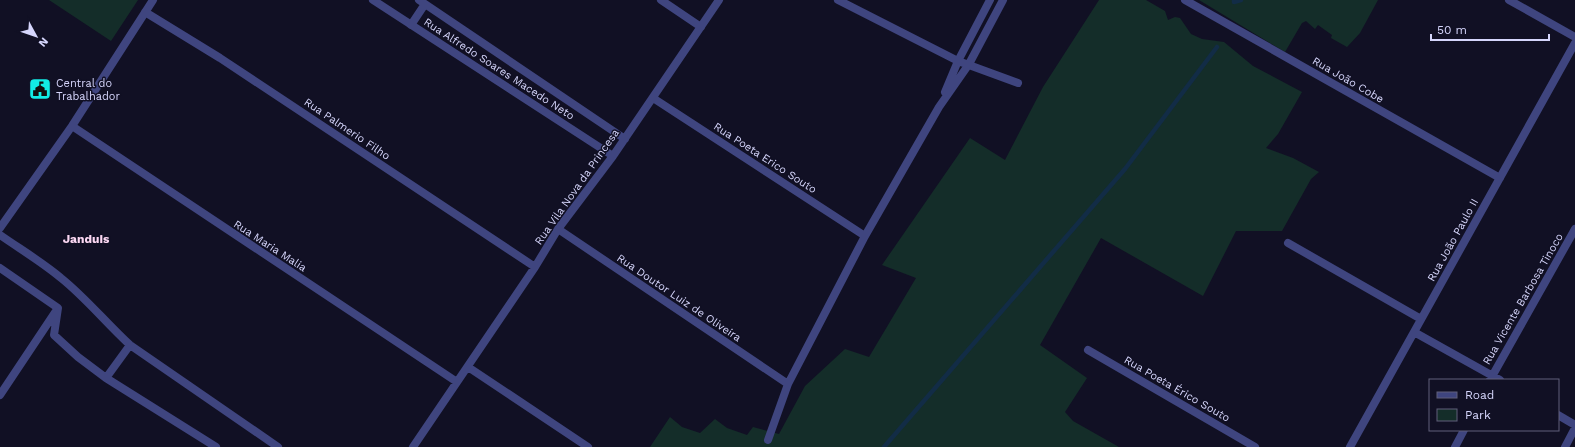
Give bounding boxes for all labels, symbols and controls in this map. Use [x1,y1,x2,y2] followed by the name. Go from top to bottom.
[421,15,577,123] street label: Rua Alfredo Soares Macedo Neto
[16,16,56,56] north arrow
[1431,16,1549,42] scale bar
[1437,23,1467,37] text: 50 m
[36,35,51,49] text: N
[1310,54,1386,106] street label: Rua João Cobe
[27,76,53,102] public building icon: Central do Trabalhador
[56,77,120,103] place label: Central do Trabalhador
[301,95,393,163] street label: Rua Palmerio Filho
[711,120,819,196] street label: Rua Poeta Erico Souto
[532,127,622,247] street label: Rua Vila Nova da Princesa
[1425,196,1481,284] street label: Rua João Paulo II
[231,218,309,274] street label: Rua Maria Malia
[1480,231,1566,367] street label: Rua Vicente Barbosa Tinoco
[63,232,110,246] district label: Janduis
[614,251,744,345] street label: Rua Doutor Luiz de Oliveira
[1122,352,1233,425] street label: Rua Poeta Érico Souto
[1429,379,1559,431] legend
[1465,388,1494,402] text: Road
[1465,408,1491,422] text: Park

